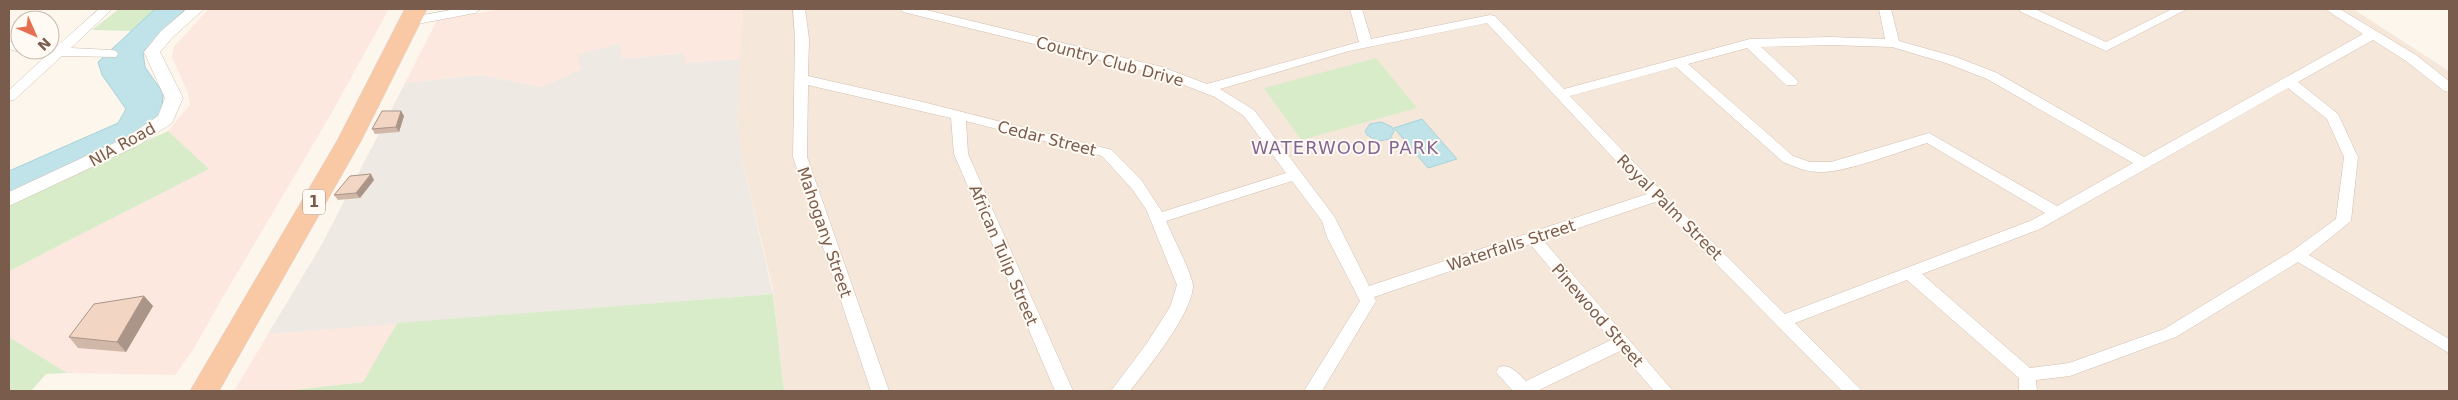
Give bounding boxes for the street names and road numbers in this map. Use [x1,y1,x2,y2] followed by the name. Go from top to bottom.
[1034,33,1186,90] street label: Country Club Drive
[995,117,1098,160] street label: Cedar Street
[86,118,159,170] street label: NIA Road
[1613,151,1726,264] street label: Royal Palm Street
[793,164,856,300] street label: Mahogany Street
[965,182,1042,328] street label: African Tulip Street
[303,190,325,214] road number: 1
[1445,216,1578,275] street label: Waterfalls Street
[1548,260,1648,371] street label: Pinewood Street

